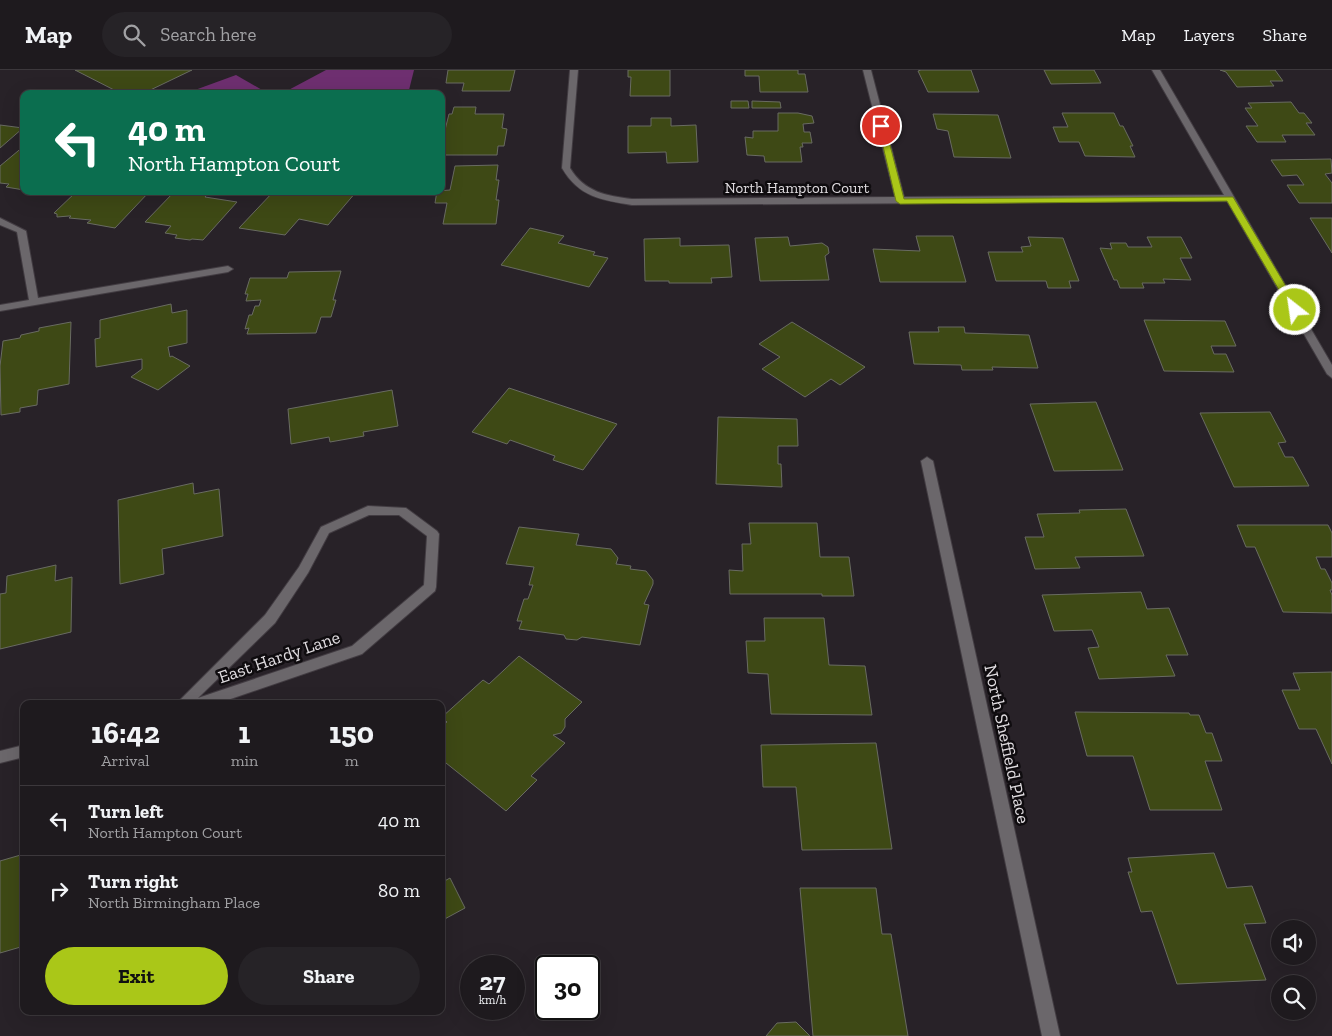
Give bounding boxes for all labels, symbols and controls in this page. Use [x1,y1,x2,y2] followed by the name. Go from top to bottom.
[102,12,452,57] search box
[25,20,72,49] text: Map
[120,21,148,49] icon: search
[160,23,257,46] text: Search here
[1121,24,1156,46] text: Map
[1184,24,1235,46] text: Layers
[1263,24,1307,46] text: Share
[860,105,902,147] pin
[128,108,205,150] text: 40 m
[45,110,110,175] icon: left
[867,112,895,140] icon: arrive
[128,150,340,177] text: North Hampton Court
[725,179,870,197] street label: North Hampton Court
[1268,283,1320,335] position arrow
[215,626,343,688] street label: East Hardy Lane
[979,663,1035,825] street label: North Sheffield Place
[91,715,160,751] text: 16:42
[238,715,250,751] text: 1
[329,715,374,751] text: 150
[101,751,149,770] text: Arrival
[231,751,258,770] text: min
[345,751,358,770] text: m
[88,800,163,823] text: Turn left
[45,807,73,835] icon: left
[378,809,420,832] text: 40 m
[88,823,242,842] text: North Hampton Court
[88,870,178,893] text: Turn right
[45,877,73,905] icon: right
[378,879,420,902] text: 80 m
[88,893,260,912] text: North Birmingham Place
[1271,920,1316,1020] map controls
[1271,920,1316,965] button: sound
[45,947,228,1005] button: Exit
[238,947,420,1005] button: Share
[535,955,600,1020] speed limit sign: 30
[480,966,505,996] text: 27
[1271,975,1316,1020] button: search
[479,993,506,1007] text: km/h

